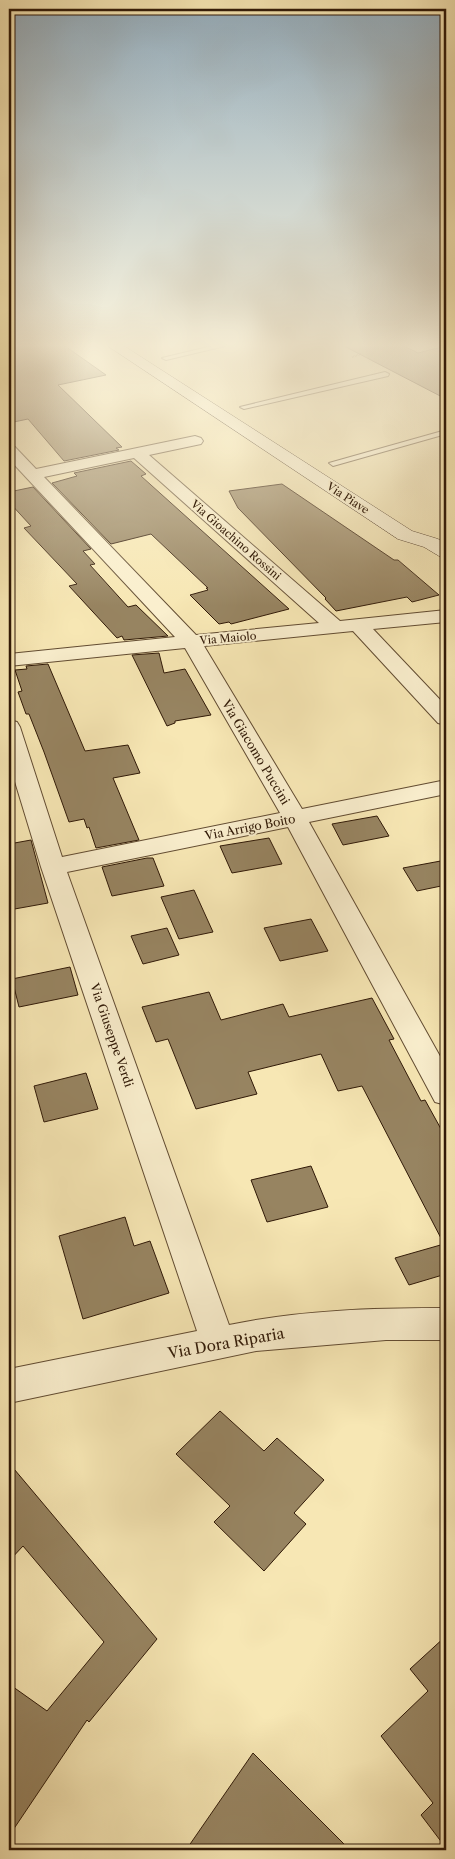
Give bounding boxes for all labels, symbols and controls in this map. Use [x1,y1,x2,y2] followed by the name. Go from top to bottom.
[323,479,372,517] street label: Via Piave
[187,496,285,583] street label: Via Gioachino Rossini
[198,629,257,648] street label: Via Maiolo
[218,696,293,807] street label: Via Giacomo Puccini
[203,811,296,843] street label: Via Arrigo Boito
[87,980,137,1089] street label: Via Giuseppe Verdi
[165,1323,286,1363] street label: Via Dora Riparia

